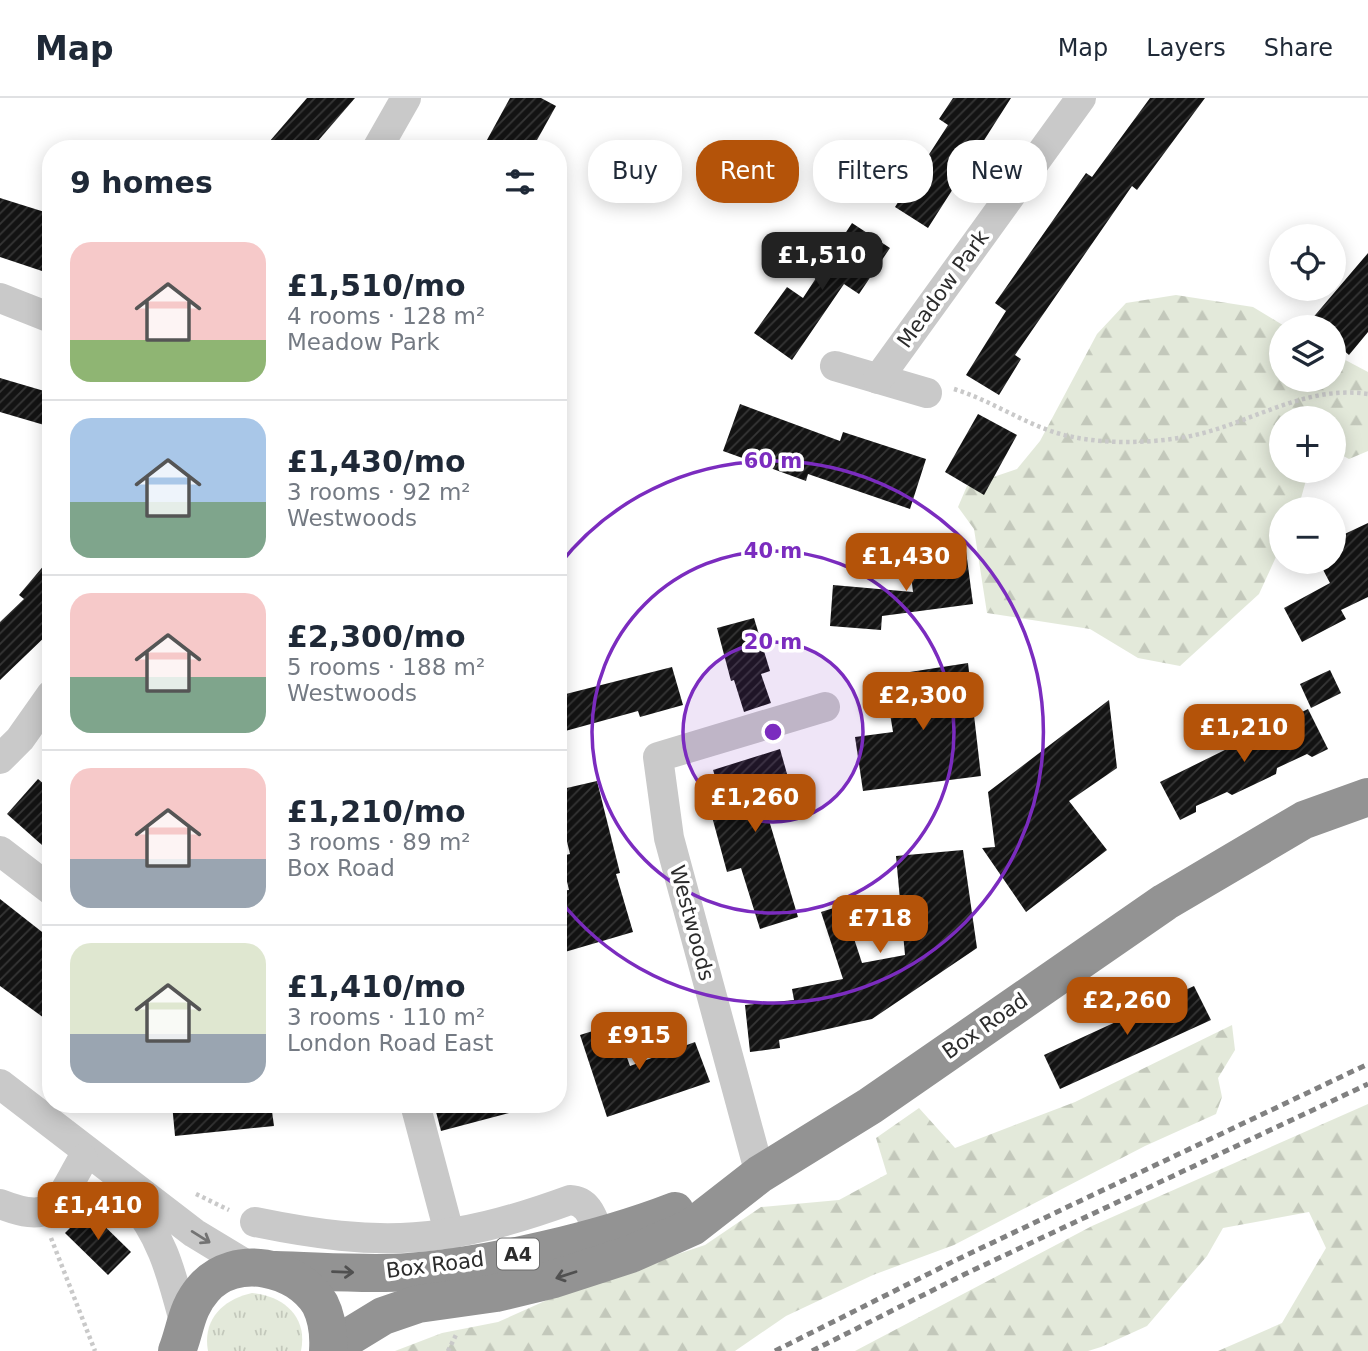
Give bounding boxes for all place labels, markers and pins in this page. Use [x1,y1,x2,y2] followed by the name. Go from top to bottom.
[765,232,879,292] pin: £1,510
[849,533,963,593] pin: £1,430
[866,672,980,732] pin: £2,300
[1187,704,1301,764] pin: £1,210
[761,720,785,744] centre of rings
[698,774,812,834] pin: £1,260
[839,896,921,955] pin: £718
[1070,978,1184,1037] pin: £2,260
[598,1012,680,1072] pin: £915
[41,1182,155,1242] pin: £1,410

